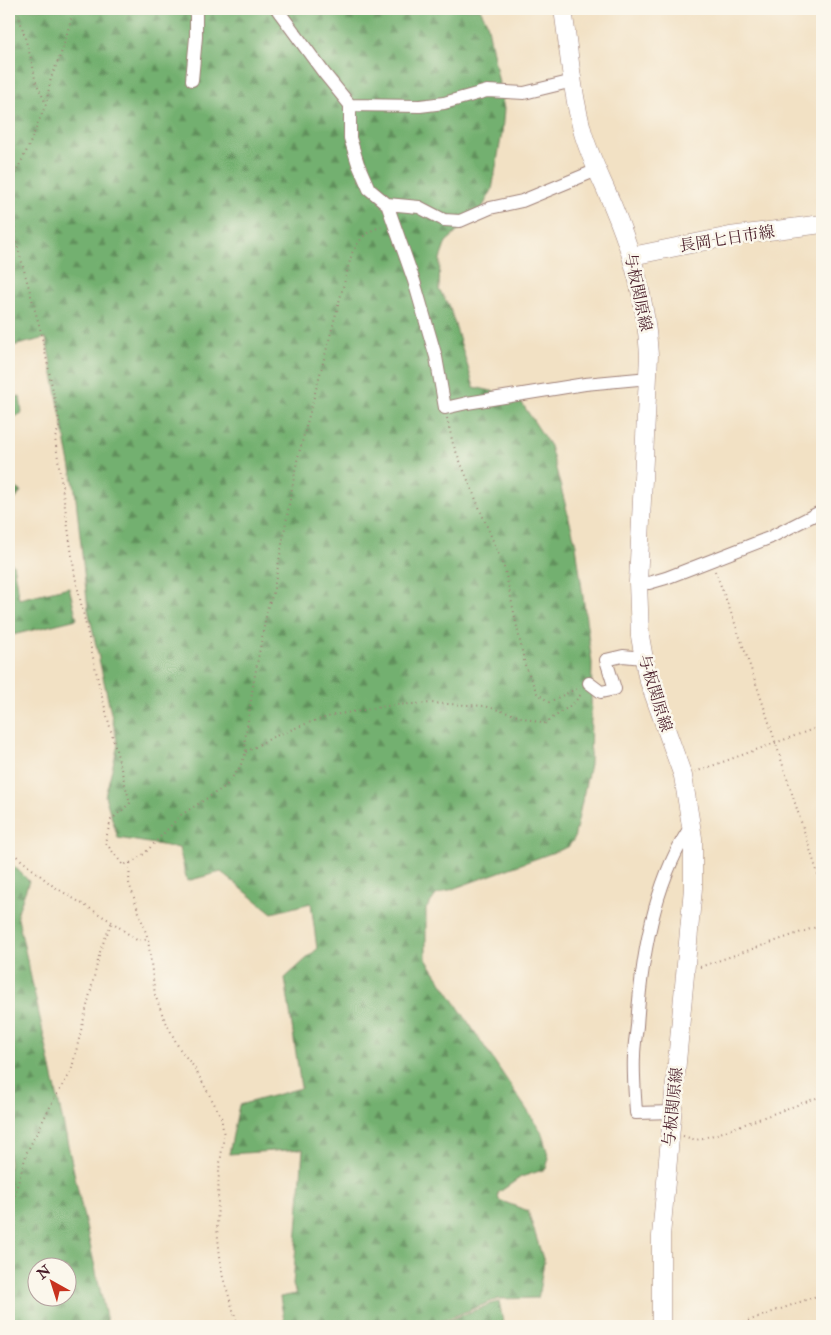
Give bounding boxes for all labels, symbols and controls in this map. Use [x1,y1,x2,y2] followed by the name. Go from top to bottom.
[678,222,776,256] street label: 長岡七日市線
[620,251,656,333] street label: 与板関原線
[634,652,676,734] street label: 与板関原線
[659,1066,687,1148] street label: 与板関原線
[28,1258,78,1308] north arrow
[33,1261,55,1283] text: N

